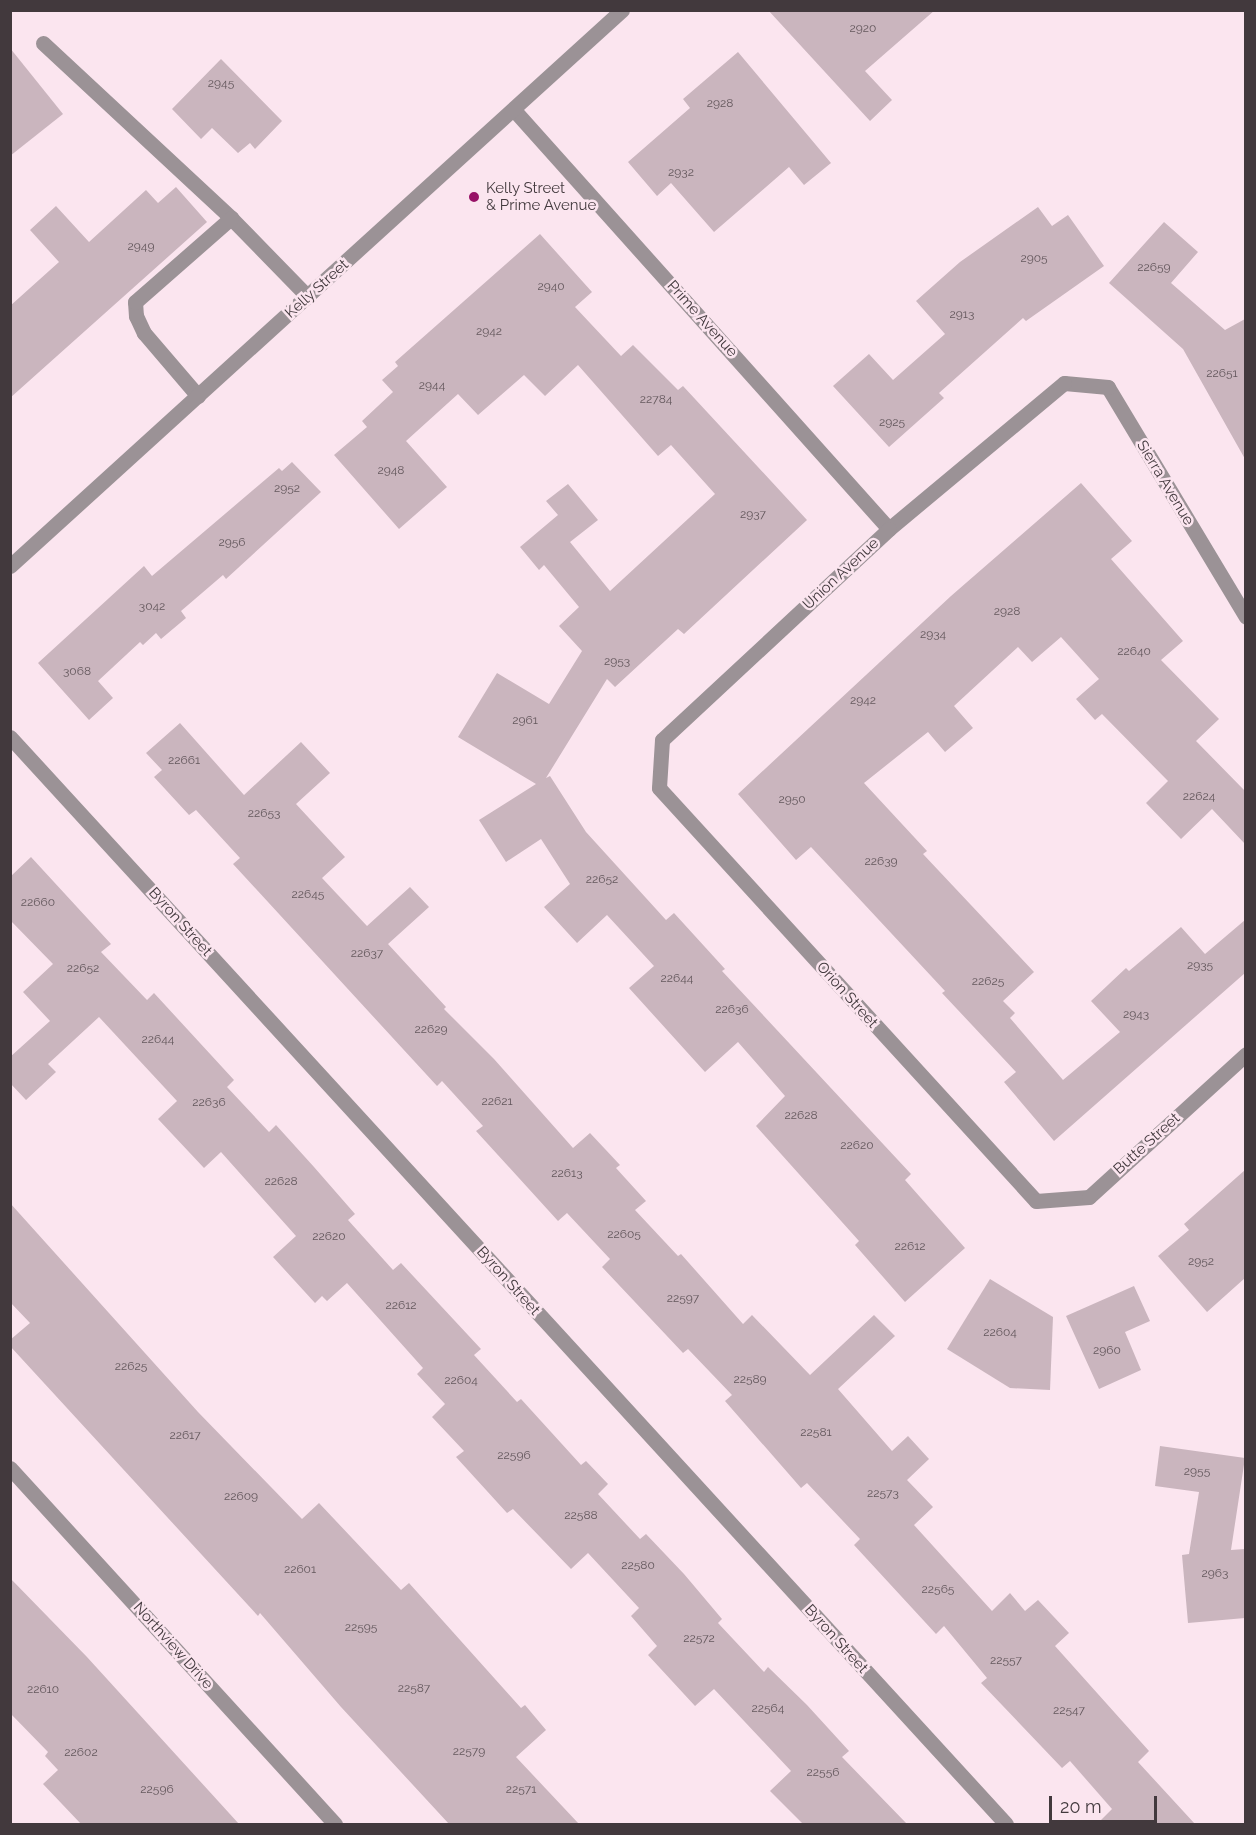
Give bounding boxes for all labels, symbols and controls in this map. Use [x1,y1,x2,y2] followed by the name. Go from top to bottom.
[850,22,876,36] house number: 2920
[208,77,234,91] house number: 2945
[707,97,733,111] house number: 2928
[668,166,694,180] house number: 2932
[486,179,597,214] place label: Kelly Street & Prime Avenue
[467,190,481,204] marker: Kelly Street & Prime Avenue
[128,240,154,254] house number: 2949
[1020,252,1048,266] house number: 2905
[281,256,353,322] street label: Kelly Street
[1137,261,1171,275] house number: 22659
[663,277,741,361] street label: Prime Avenue
[537,280,565,294] house number: 2940
[950,308,974,322] house number: 2913
[476,325,502,339] house number: 2942
[1206,367,1238,381] house number: 22651
[419,379,445,393] house number: 2944
[640,393,672,407] house number: 22784
[879,416,905,430] house number: 2925
[1132,437,1198,529] street label: Sierra Avenue
[378,464,404,478] house number: 2948
[274,482,300,496] house number: 2952
[740,508,766,522] house number: 2937
[799,534,883,614] street label: Union Avenue
[218,536,246,550] house number: 2956
[139,600,165,614] house number: 3042
[994,605,1020,619] house number: 2928
[920,628,946,642] house number: 2934
[1117,645,1151,659] house number: 22640
[604,655,630,669] house number: 2953
[63,665,91,679] house number: 3068
[850,694,876,708] house number: 2942
[512,714,538,728] house number: 2961
[168,754,200,768] house number: 22661
[1183,790,1215,804] house number: 22624
[778,793,806,807] house number: 2950
[248,807,280,821] house number: 22653
[864,855,898,869] house number: 22639
[586,873,618,887] house number: 22652
[144,884,216,960] street label: Byron Street
[292,888,324,902] house number: 22645
[21,896,55,910] house number: 22660
[351,947,383,961] house number: 22637
[813,958,881,1032] street label: Orion Street
[1187,959,1213,973] house number: 2935
[67,962,99,976] house number: 22652
[661,972,693,986] house number: 22644
[972,975,1004,989] house number: 22625
[715,1003,749,1017] house number: 22636
[1123,1008,1149,1022] house number: 2943
[414,1023,448,1037] house number: 22629
[142,1033,174,1047] house number: 22644
[481,1095,513,1109] house number: 22621
[192,1096,226,1110] house number: 22636
[784,1109,818,1123] house number: 22628
[1110,1110,1184,1178] street label: Butte Street
[840,1139,874,1153] house number: 22620
[551,1167,583,1181] house number: 22613
[264,1175,298,1189] house number: 22628
[607,1228,641,1242] house number: 22605
[312,1230,346,1244] house number: 22620
[894,1240,926,1254] house number: 22612
[472,1243,544,1319] street label: Byron Street
[1188,1255,1214,1269] house number: 2952
[667,1292,699,1306] house number: 22597
[385,1299,417,1313] house number: 22612
[983,1326,1017,1340] house number: 22604
[1093,1344,1121,1358] house number: 2960
[115,1360,147,1374] house number: 22625
[733,1373,767,1387] house number: 22589
[444,1374,478,1388] house number: 22604
[800,1426,832,1440] house number: 22581
[169,1429,201,1443] house number: 22617
[497,1449,531,1463] house number: 22596
[1184,1465,1210,1479] house number: 2955
[867,1487,899,1501] house number: 22573
[224,1490,258,1504] house number: 22609
[564,1509,598,1523] house number: 22588
[621,1559,655,1573] house number: 22580
[284,1563,316,1577] house number: 22601
[1202,1567,1228,1581] house number: 2963
[922,1583,954,1597] house number: 22565
[129,1599,217,1693] street label: Northview Drive
[800,1601,872,1677] street label: Byron Street
[345,1621,377,1635] house number: 22595
[683,1632,715,1646] house number: 22572
[990,1654,1022,1668] house number: 22557
[398,1682,430,1696] house number: 22587
[27,1683,59,1697] house number: 22610
[752,1702,784,1716] house number: 22564
[1053,1704,1085,1718] house number: 22547
[453,1745,485,1759] house number: 22579
[64,1746,98,1760] house number: 22602
[807,1766,839,1780] house number: 22556
[140,1783,174,1797] house number: 22596
[506,1783,536,1797] house number: 22571
[1052,1784,1160,1822] scale bar
[1060,1796,1102,1817] text: 20 m

